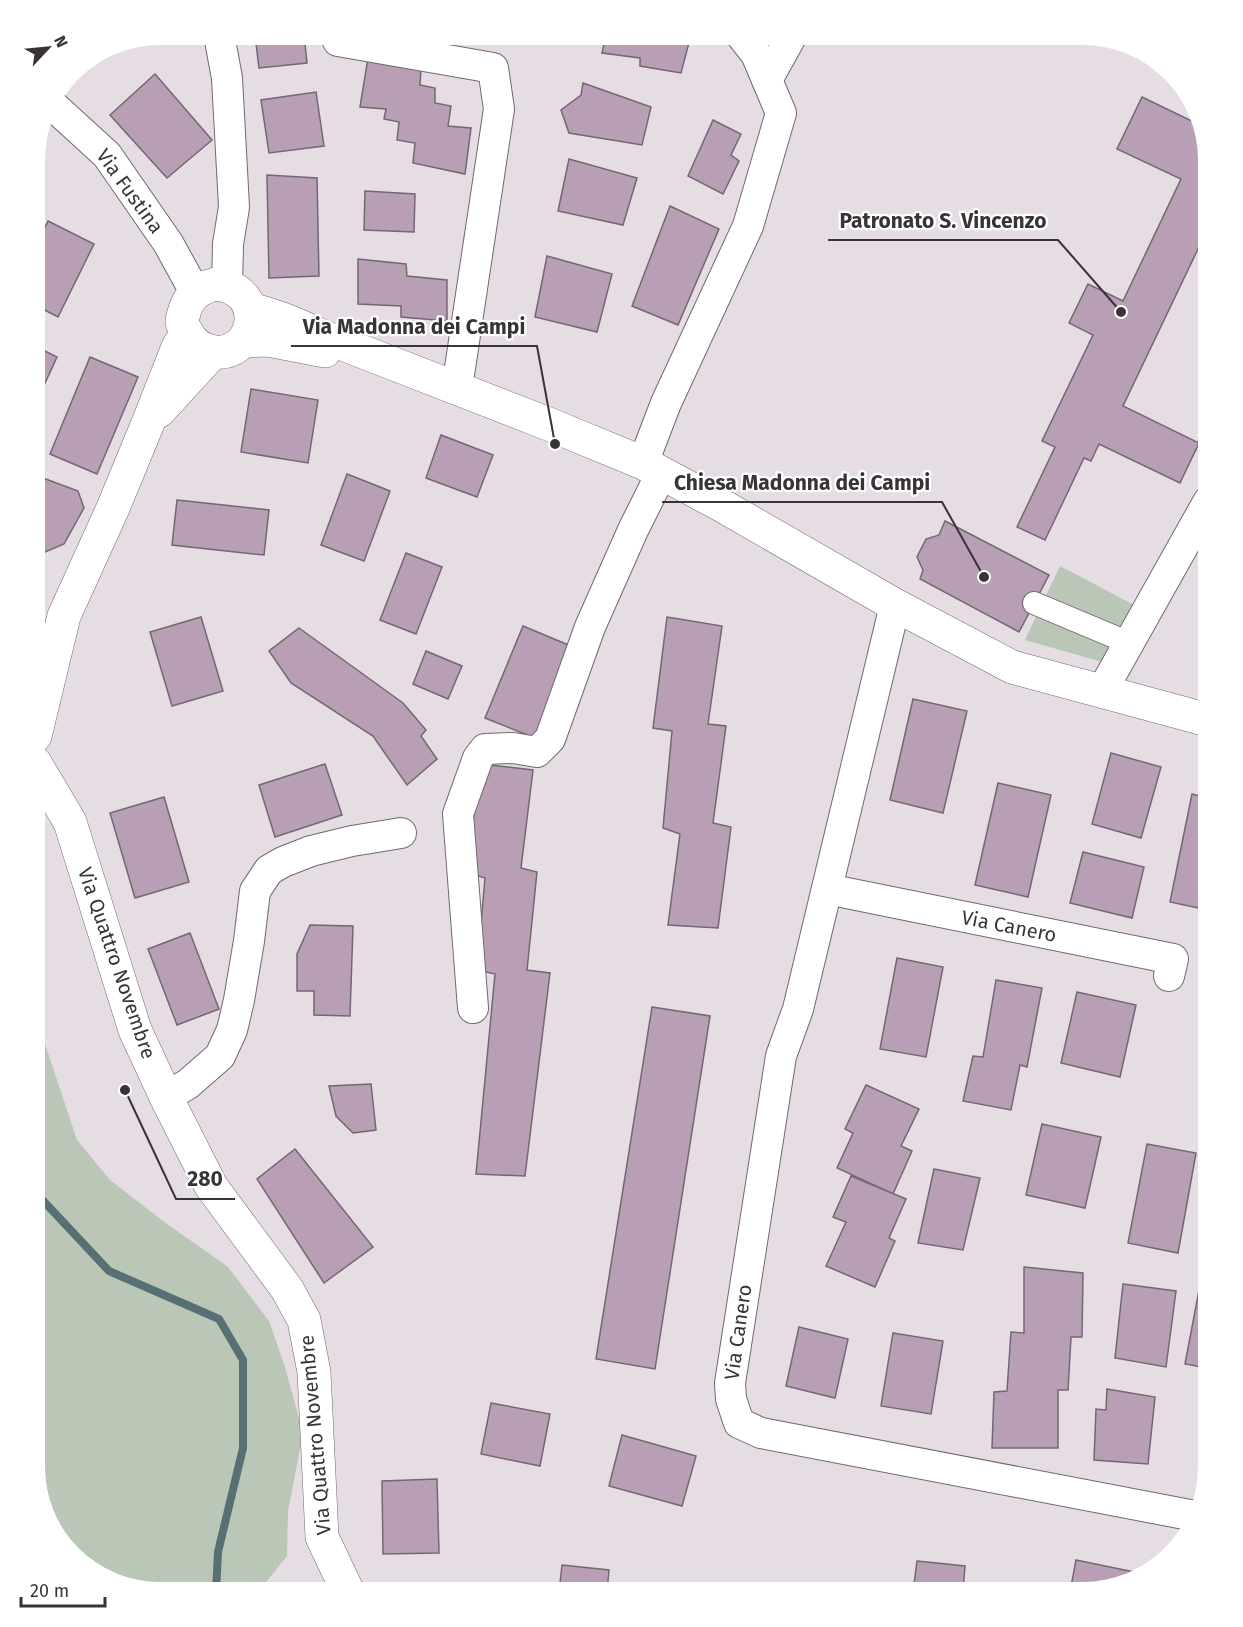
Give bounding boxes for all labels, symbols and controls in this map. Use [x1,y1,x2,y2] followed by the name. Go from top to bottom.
[18,18,78,78] north arrow
[50,33,72,51] text: N
[91,144,169,238] street label: Via Fustina
[828,201,1058,240] callout: Patronato S. Vincenzo
[840,208,1046,234] text: Patronato S. Vincenzo
[291,307,537,346] callout: Via Madonna dei Campi
[302,314,525,340] text: Via Madonna dei Campi
[662,463,942,502] callout: Chiesa Madonna dei Campi
[674,470,930,496] text: Chiesa Madonna dei Campi
[73,864,161,1062] street label: Via Quattro Novembre
[959,905,1059,947] street label: Via Canero
[176,1160,235,1199] callout: 280
[187,1166,223,1192] text: 280
[719,1283,757,1381] street label: Via Canero
[294,1334,336,1536] street label: Via Quattro Novembre
[21,1570,105,1608] scale bar
[30,1580,69,1602] text: 20 m

